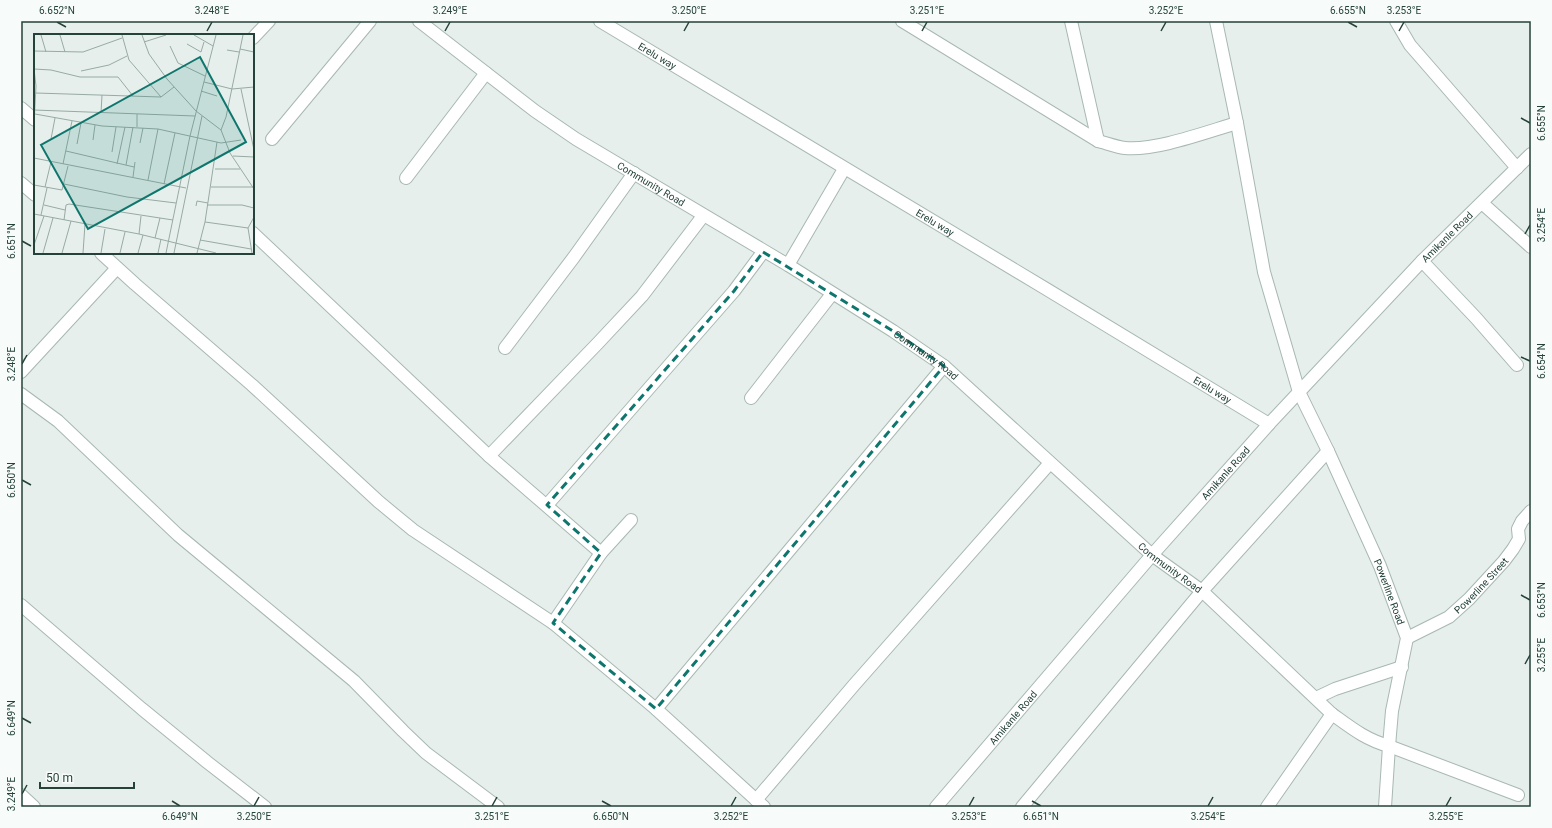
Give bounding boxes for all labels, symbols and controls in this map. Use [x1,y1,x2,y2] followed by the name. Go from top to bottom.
[39,5,75,16] text: 6.652°N
[195,5,230,16] text: 3.248°E
[433,5,468,16] text: 3.249°E
[672,5,707,16] text: 3.250°E
[910,5,945,16] text: 3.251°E
[1149,5,1184,16] text: 3.252°E
[1330,5,1366,16] text: 6.655°N
[1387,5,1422,16] text: 3.253°E
[34,34,254,254] inset map
[636,40,678,72] street label: Erelu way
[1536,105,1547,141] text: 6.655°N
[615,160,687,208] street label: Community Road
[914,207,956,238] street label: Erelu way
[1536,207,1547,242] text: 3.254°E
[1419,210,1475,264] street label: Amikanle Road
[6,223,17,259] text: 6.651°N
[892,328,960,382] street label: Community Road
[1536,343,1547,379] text: 6.654°N
[6,346,17,381] text: 3.248°E
[1191,374,1234,406] street label: Erelu way
[1199,445,1252,502] street label: Amikanle Road
[6,462,17,498] text: 6.650°N
[1136,540,1204,595] street label: Community Road
[1452,556,1511,616] street label: Powerline Street
[1372,557,1407,626] street label: Powerline Road
[1536,582,1547,618] text: 6.653°N
[1536,637,1547,672] text: 3.255°E
[987,689,1039,747] street label: Amikanle Road
[6,700,17,736] text: 6.649°N
[40,764,134,790] scale bar
[46,771,73,785] text: 50 m
[6,776,17,811] text: 3.249°E
[162,811,198,822] text: 6.649°N
[237,811,272,822] text: 3.250°E
[475,811,510,822] text: 3.251°E
[593,811,629,822] text: 6.650°N
[714,811,749,822] text: 3.252°E
[952,811,987,822] text: 3.253°E
[1023,811,1059,822] text: 6.651°N
[1191,811,1226,822] text: 3.254°E
[1429,811,1464,822] text: 3.255°E

